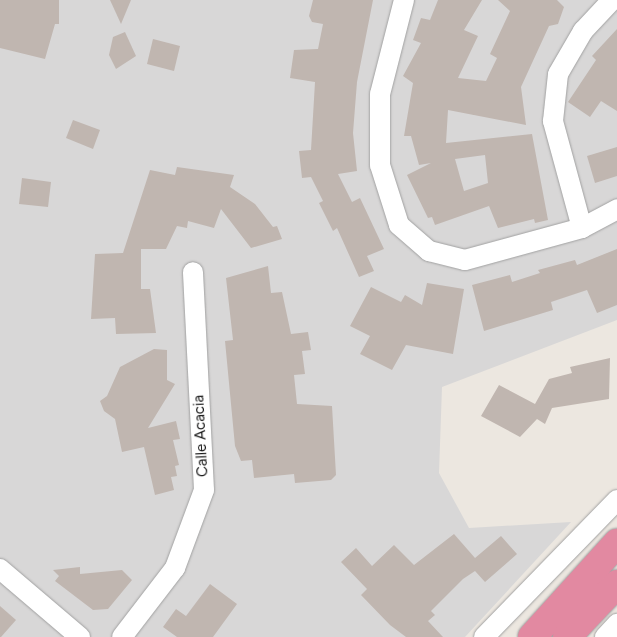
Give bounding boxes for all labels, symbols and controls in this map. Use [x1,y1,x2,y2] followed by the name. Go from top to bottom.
[190,395,212,477] street label: Calle Acacia

